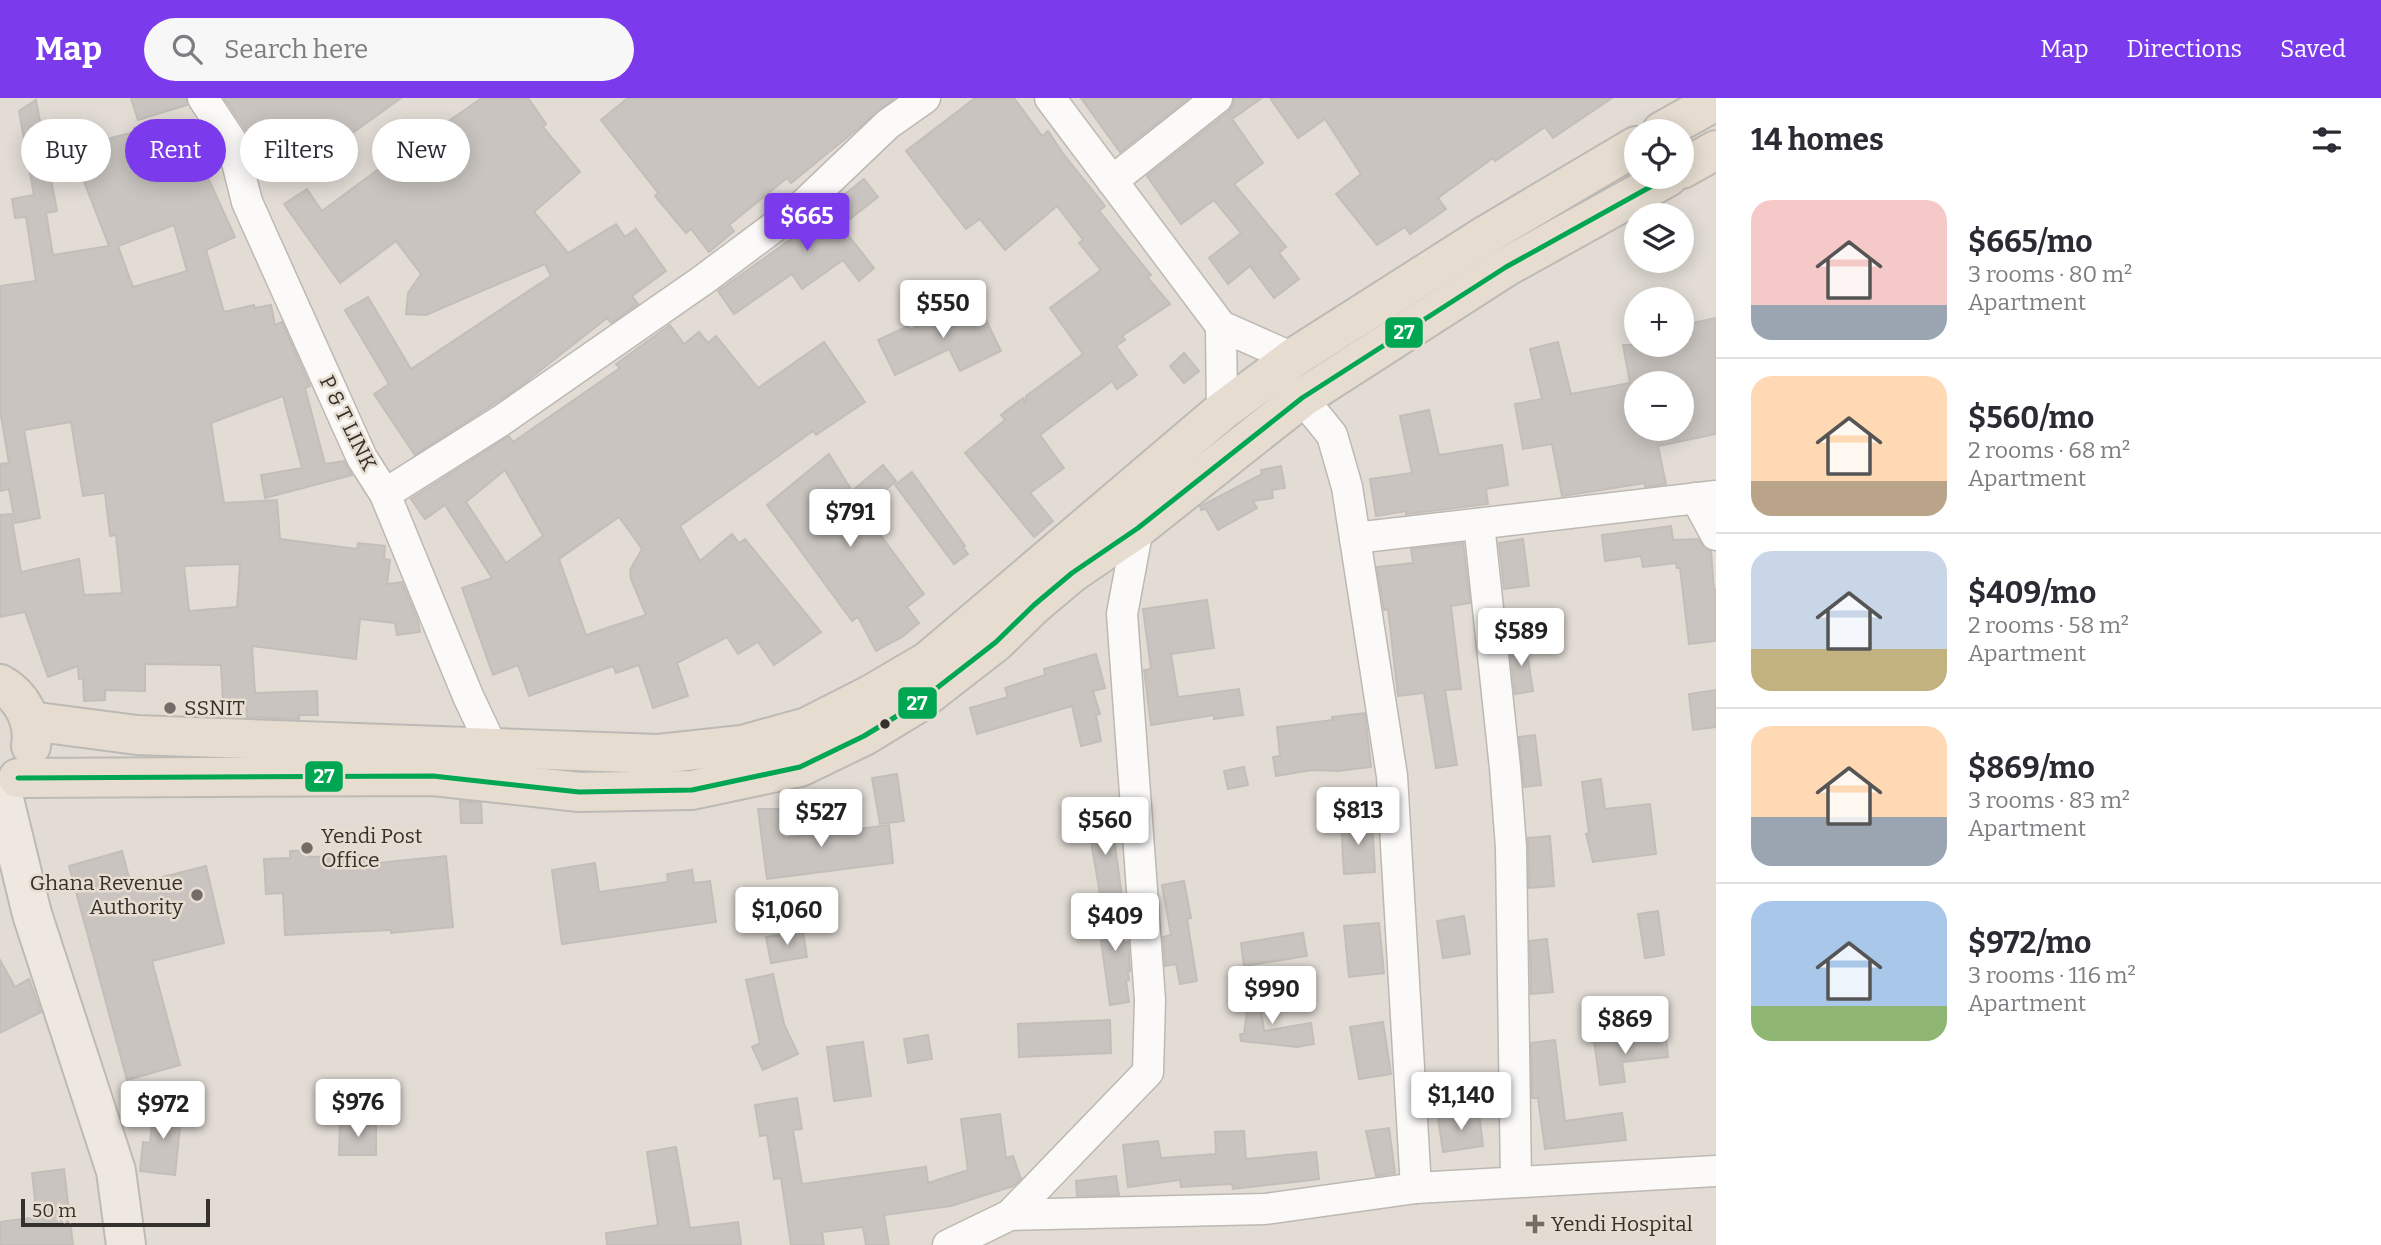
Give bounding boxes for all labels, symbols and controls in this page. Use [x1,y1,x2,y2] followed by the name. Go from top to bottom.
[144,18,634,81] search box
[35,29,102,69] text: Map
[168,30,206,68] icon: search
[224,34,368,65] text: Search here
[2040,35,2089,63] text: Map
[2127,35,2242,63] text: Directions
[2280,35,2346,63] text: Saved
[21,119,111,182] chip: Buy
[125,119,226,182] chip: Rent
[240,119,358,182] chip: Filters
[372,119,470,182] chip: New
[1624,119,1694,441] map controls
[1624,119,1694,189] button: locate
[2308,121,2346,159] icon: filters
[1751,122,1884,158] text: 14 homes
[766,194,848,253] pin: $665
[780,202,834,230] text: $665
[1624,203,1694,273] button: layers
[1968,224,2093,260] text: $665/mo
[1807,228,1891,312] icon: home
[1968,260,2132,288] text: 3 rooms · 80 m²
[902,280,984,340] pin: $550
[1624,287,1694,357] button: +
[1968,288,2086,316] text: Apartment
[916,289,970,317] text: $550
[1384,316,1424,349] line badge: 27
[1394,321,1414,344] text: 27
[314,371,382,475] street label: P & T LINK
[1624,371,1694,441] button: −
[1968,400,2094,436] text: $560/mo
[1807,404,1891,488] icon: home
[1968,436,2130,464] text: 2 rooms · 68 m²
[1968,464,2086,492] text: Apartment
[809,490,891,549] pin: $791
[825,498,875,526] text: $791
[1968,575,2096,611] text: $409/mo
[1807,579,1891,663] icon: home
[1480,608,1562,668] pin: $589
[1968,611,2129,639] text: 2 rooms · 58 m²
[1494,617,1548,645] text: $589
[1968,639,2086,667] text: Apartment
[897,686,938,720] line badge: 27
[907,692,927,715] text: 27
[184,695,245,721] place label: SSNIT
[162,700,178,716] marker: SSNIT
[878,717,892,731] unlabelled marker
[1968,750,2095,786] text: $869/mo
[1807,754,1891,838] icon: home
[304,760,344,793] line badge: 27
[314,765,334,788] text: 27
[1968,786,2130,814] text: 3 rooms · 83 m²
[1317,788,1399,847] pin: $813
[780,790,862,849] pin: $527
[1333,796,1384,824] text: $813
[795,798,847,826] text: $527
[1064,798,1146,857] pin: $560
[1078,806,1132,834] text: $560
[1968,814,2086,842] text: Apartment
[321,823,423,873] place label: Yendi Post Office
[299,840,315,856] marker: Yendi Post Office
[30,870,184,920] place label: Ghana Revenue Authority
[189,887,205,903] marker: Ghana Revenue Authority
[730,888,844,947] pin: $1,060
[1074,894,1156,953] pin: $409
[751,896,823,924] text: $1,060
[1087,902,1143,930] text: $409
[1968,925,2091,961] text: $972/mo
[1807,929,1891,1013] icon: home
[1968,961,2136,989] text: 3 rooms · 116 m²
[1231,967,1313,1026] pin: $990
[1244,975,1300,1003] text: $990
[1968,989,2086,1017] text: Apartment
[1584,996,1666,1056] pin: $869
[1598,1005,1653,1033] text: $869
[1404,1072,1518,1132] pin: $1,140
[317,1080,399,1139] pin: $976
[1427,1081,1495,1109] text: $1,140
[122,1082,204,1141] pin: $972
[332,1088,384,1116] text: $976
[137,1090,189,1118] text: $972
[21,1196,210,1228] scale bar
[32,1199,76,1222] text: 50 m
[1551,1211,1693,1237] place label: Yendi Hospital
[1525,1214,1545,1234] marker: Yendi Hospital

